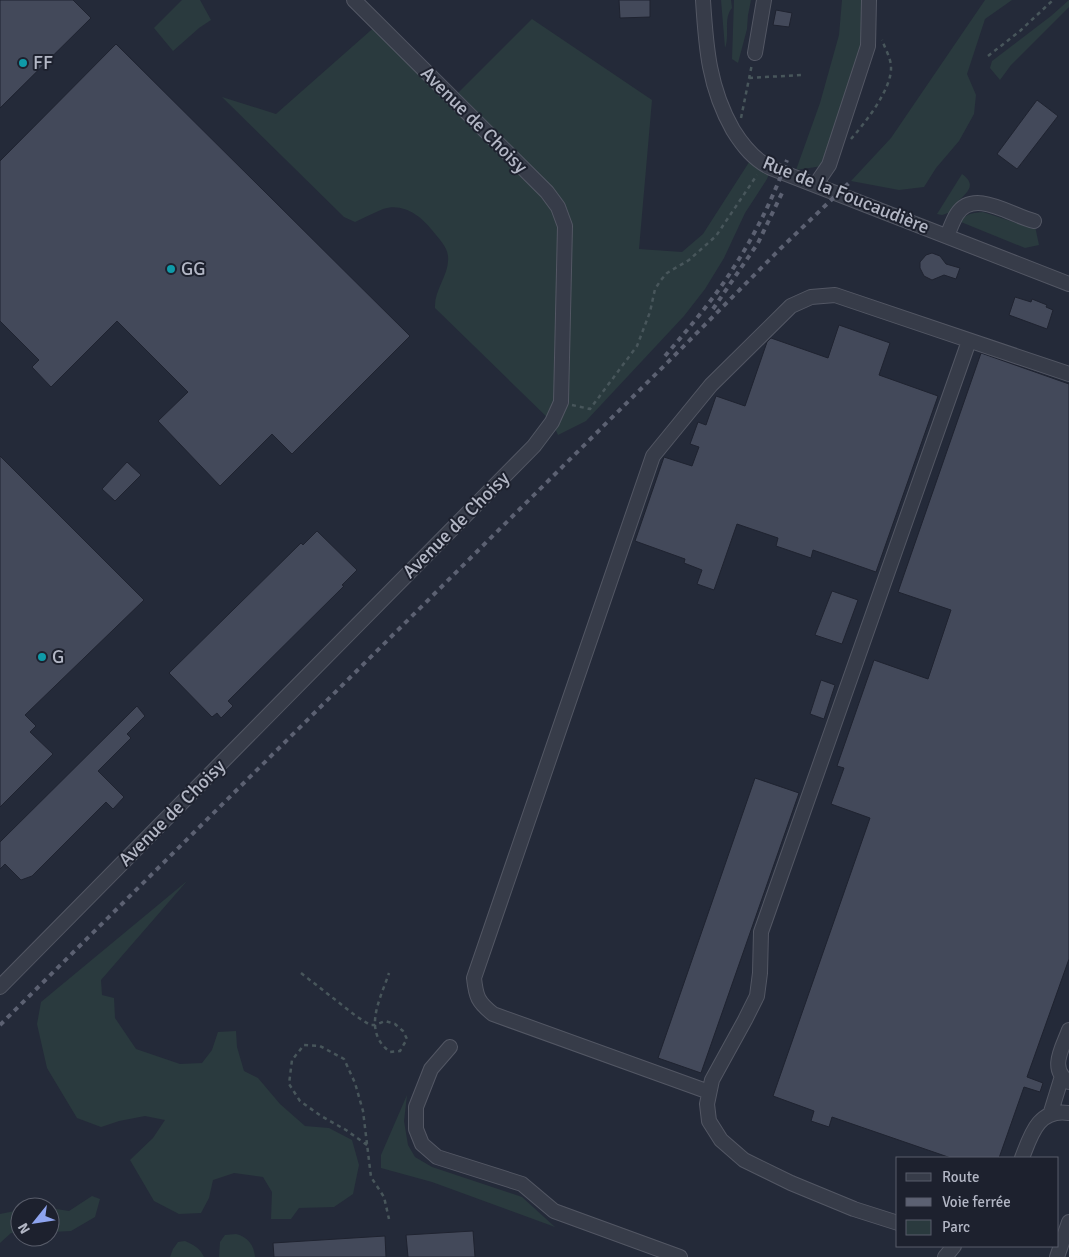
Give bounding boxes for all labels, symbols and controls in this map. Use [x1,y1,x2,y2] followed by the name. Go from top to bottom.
[33,51,53,75] place label: FF
[17,57,29,69] marker: FF
[416,62,533,179] street label: Avenue de Choisy
[759,151,933,239] street label: Rue de la Foucaudière
[181,257,205,281] place label: GG
[165,263,177,275] marker: GG
[398,466,515,583] street label: Avenue de Choisy
[52,645,64,669] place label: G
[36,651,48,663] marker: G
[114,754,231,871] street label: Avenue de Choisy
[896,1157,1059,1247] legend
[942,1168,979,1186] text: Route
[942,1193,1011,1211] text: Voie ferrée
[10,1197,60,1247] north arrow
[942,1218,970,1236] text: Parc
[14,1220,34,1237] text: N

